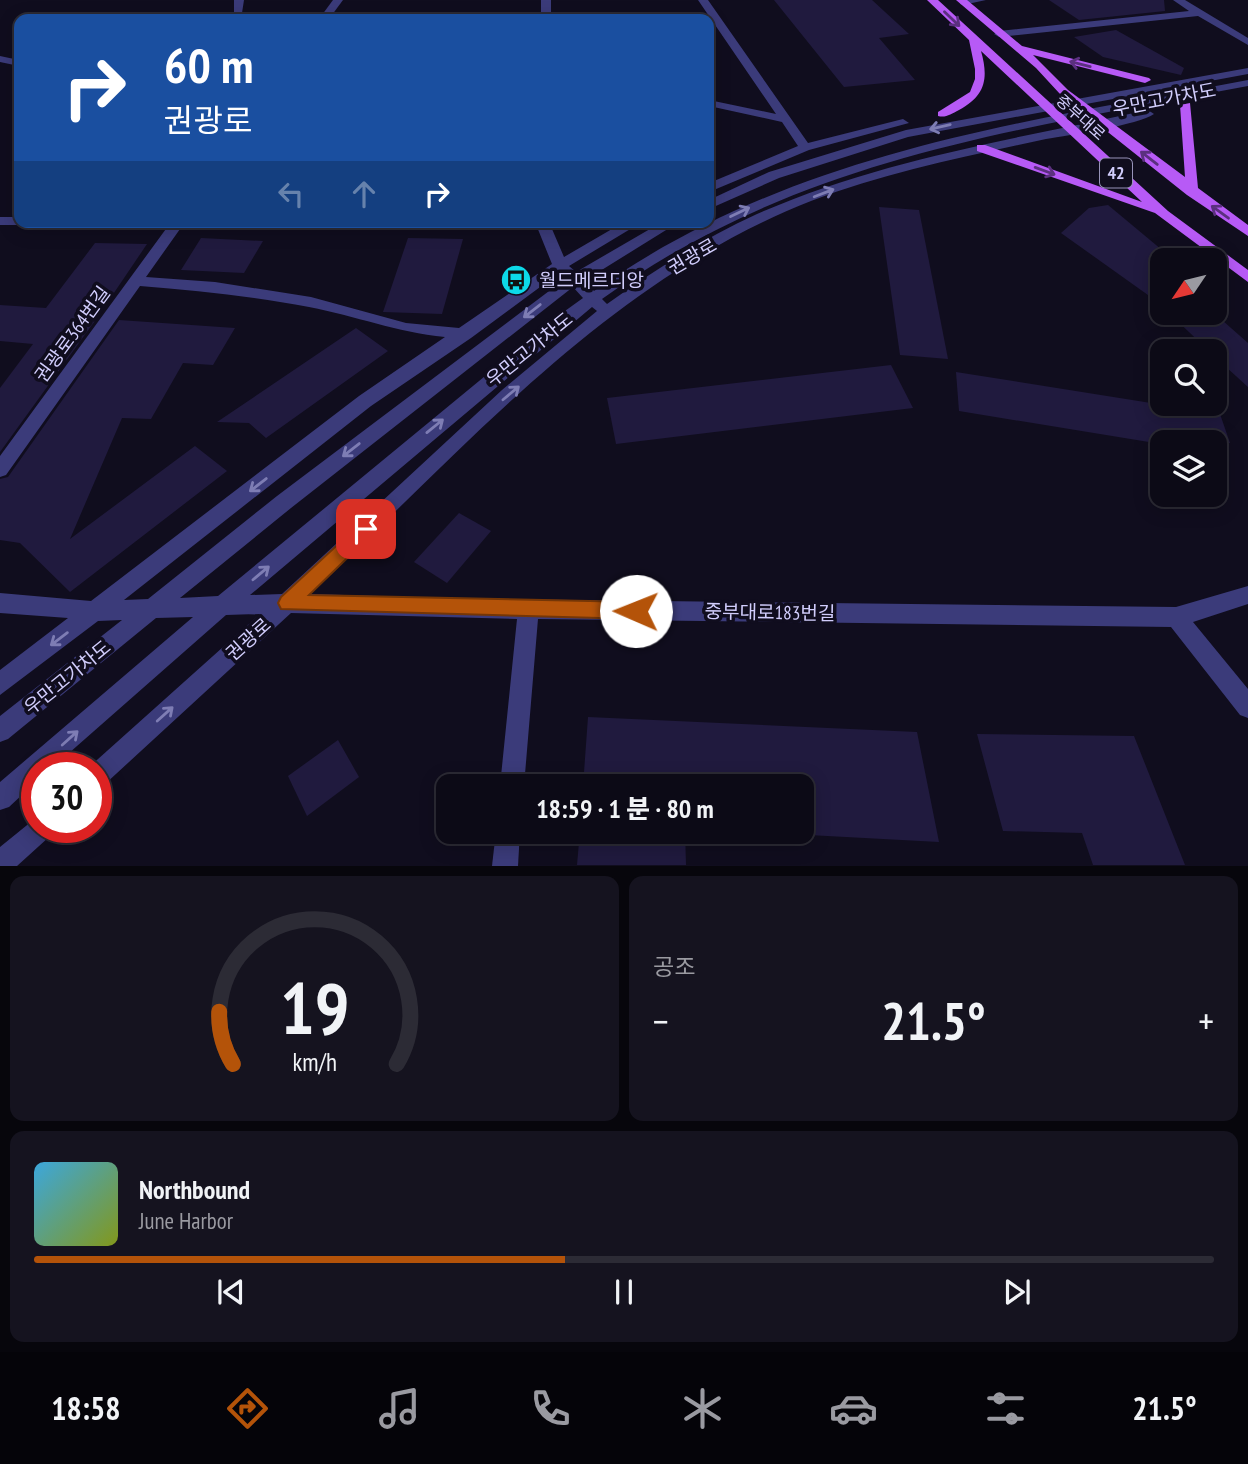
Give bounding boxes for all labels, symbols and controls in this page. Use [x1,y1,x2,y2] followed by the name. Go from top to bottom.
[943,11,960,28] one-way arrow
[164,33,253,97] text: 60 m
[49,42,140,133] icon: right
[1070,57,1092,70] one-way arrow
[1110,77,1218,121] street label: 우만고가차도
[1052,90,1110,144] street label: 중부대로
[164,99,252,141] text: 권광로
[929,120,952,134] one-way arrow
[1141,150,1159,165] one-way arrow
[1100,158,1132,188] road number: 42
[1034,166,1056,179] one-way arrow
[272,175,310,213] icon: left
[345,175,383,213] icon: ahead
[418,175,456,213] icon: right
[813,185,835,198] one-way arrow
[729,204,750,218] one-way arrow
[1211,205,1230,219] one-way arrow
[663,232,721,280] street label: 권광로
[1150,248,1227,326] north arrow
[1150,248,1227,507] map controls
[499,263,533,297] bus stop icon: 월드메르디앙
[539,268,644,292] place label: 월드메르디앙
[29,281,115,387] street label: 권광로364번길
[523,303,541,318] one-way arrow
[481,307,577,391] street label: 우만고가차도
[1150,339,1227,416] button: search
[501,385,519,400] one-way arrow
[426,419,444,435] one-way arrow
[1150,430,1227,507] button: layers
[343,442,361,457] one-way arrow
[249,477,267,492] one-way arrow
[336,499,396,559] pin
[347,510,385,548] icon: arrive
[251,565,269,581] one-way arrow
[599,574,673,648] position arrow
[705,599,835,625] street label: 중부대로183번길
[220,613,276,665] street label: 권광로
[50,632,68,647] one-way arrow
[19,635,115,719] street label: 우만고가차도
[156,706,173,723] one-way arrow
[61,730,79,746] one-way arrow
[21,752,112,843] speed limit sign: 30
[536,792,714,825] text: 18:59 · 1 분 · 80 m
[653,952,695,981] text: 공조
[280,961,349,1055] text: 19
[881,987,986,1054] text: 21.5°
[653,996,669,1045] text: −
[1198,996,1214,1045] text: +
[292,1046,337,1078] text: km/h
[139,1173,250,1206] text: Northbound
[139,1206,233,1235] text: June Harbor
[212,1273,250,1311] icon: previous
[605,1273,643,1311] icon: pause
[998,1273,1036,1311] icon: next
[223,1384,272,1433] icon: directions
[375,1384,424,1433] icon: music
[526,1384,575,1433] icon: phone
[678,1384,727,1433] icon: climate
[829,1384,878,1433] icon: car
[981,1384,1030,1433] icon: filters
[51,1387,120,1429] text: 18:58
[1132,1387,1197,1429] text: 21.5°

